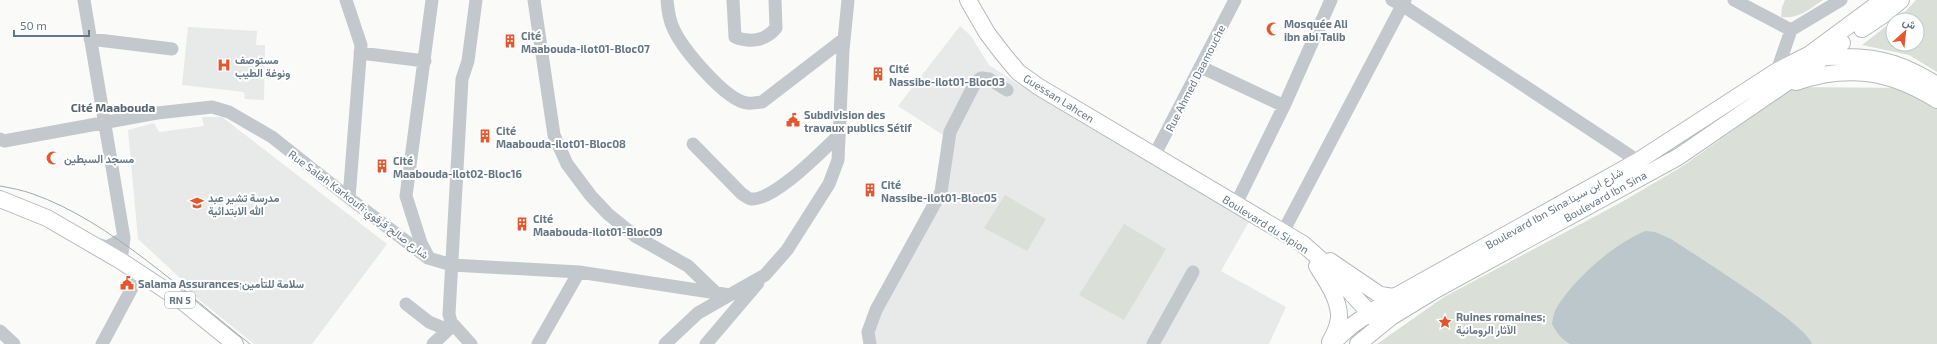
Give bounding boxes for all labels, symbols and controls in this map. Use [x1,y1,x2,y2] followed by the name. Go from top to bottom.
[14,12,89,38] scale bar
[1885,12,1925,52] north arrow
[1900,14,1919,32] text: ش
[1284,17,1348,43] place label: Mosquée Ali ibn abi Talib
[20,18,47,32] text: 50 m
[1265,21,1281,37] mosque icon: Mosquée Ali ibn abi Talib
[1162,22,1228,133] street label: Rue Ahmed Daamouche
[521,29,650,55] place label: Cité Maabouda-ilot01-Bloc07
[502,33,518,49] building icon: Cité Maabouda-ilot01-Bloc07
[235,53,290,80] place label: مستوصف ونوغة الطيب
[216,57,232,73] hospital icon: مستوصف ونوغة الطيب
[889,62,1005,88] place label: Cité Nassibe-ilot01-Bloc03
[870,66,886,82] building icon: Cité Nassibe-ilot01-Bloc03
[1021,71,1097,125] street label: Guessan Lahcen
[71,100,155,114] district label: Cité Maabouda
[804,108,912,134] place label: Subdivision des travaux publics Sétif
[785,112,801,128] public building icon: Subdivision des travaux publics Sétif
[496,124,626,150] place label: Cité Maabouda-ilot01-Bloc08
[477,128,493,144] building icon: Cité Maabouda-ilot01-Bloc08
[284,147,432,264] street label: Rue Salah Karkoufi;شارع صالح قرقوي
[45,150,61,166] mosque icon: مسجد السبطين
[64,152,134,166] place label: مسجد السبطين
[393,154,523,180] place label: Cité Maabouda-ilot02-Bloc16
[374,158,390,174] building icon: Cité Maabouda-ilot02-Bloc16
[1483,165,1626,253] street label: Boulevard Ibn Sina:شارع ابن سينا
[1561,168,1649,224] street label: Boulevard Ibn Sina
[881,178,997,204] place label: Cité Nassibe-ilot01-Bloc05
[862,182,878,198] building icon: Cité Nassibe-ilot01-Bloc05
[208,191,280,218] place label: مدرسة تشير عبد الله الابتدائية
[1221,192,1311,256] street label: Boulevard du Sipion
[189,195,205,211] school or university icon: مدرسة تشير عبد الله الابتدائية
[533,212,663,238] place label: Cité Maabouda-ilot01-Bloc09
[514,216,530,232] building icon: Cité Maabouda-ilot01-Bloc09
[119,275,135,291] public building icon: Salama Assurances;سلامة للتأمين
[138,277,304,291] place label: Salama Assurances;سلامة للتأمين
[165,292,195,308] road number: RN 5
[1456,310,1545,337] place label: Ruines romaines; الآثار الرومانية
[1437,314,1453,330] place icon: Ruines romaines; الآثار الرومانية

